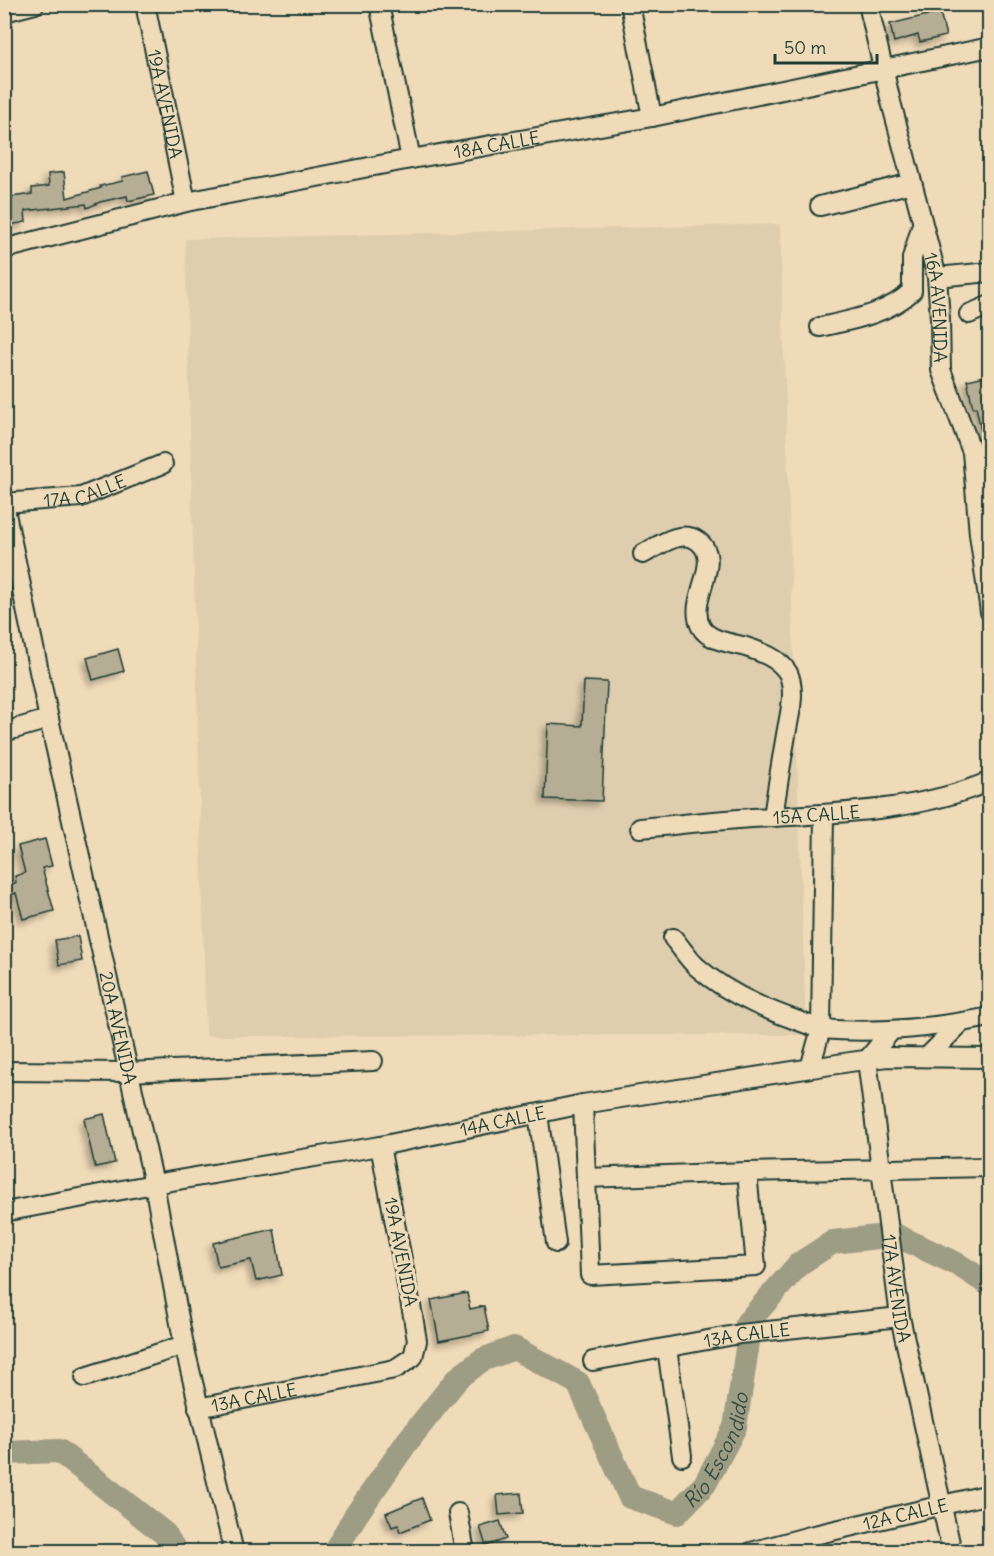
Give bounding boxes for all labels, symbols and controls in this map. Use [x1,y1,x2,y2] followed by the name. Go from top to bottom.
[775,27,877,65] scale bar
[784,36,826,59] text: 50 m
[143,47,188,160] street label: 19A AVENIDA
[452,125,541,163] street label: 18A CALLE
[920,250,952,363] street label: 16A AVENIDA
[42,469,129,511] street label: 17A CALLE
[772,800,861,828] street label: 15A CALLE
[95,969,143,1086] street label: 20A AVENIDA
[458,1101,548,1141] street label: 14A CALLE
[379,1195,423,1309] street label: 19A AVENIDA
[878,1233,917,1345] street label: 17A AVENIDA
[702,1317,791,1352] street label: 13A CALLE
[209,1377,299,1417] street label: 13A CALLE
[677,1389,753,1512] water label: Río Escondido
[861,1493,950,1535] street label: 12A CALLE

